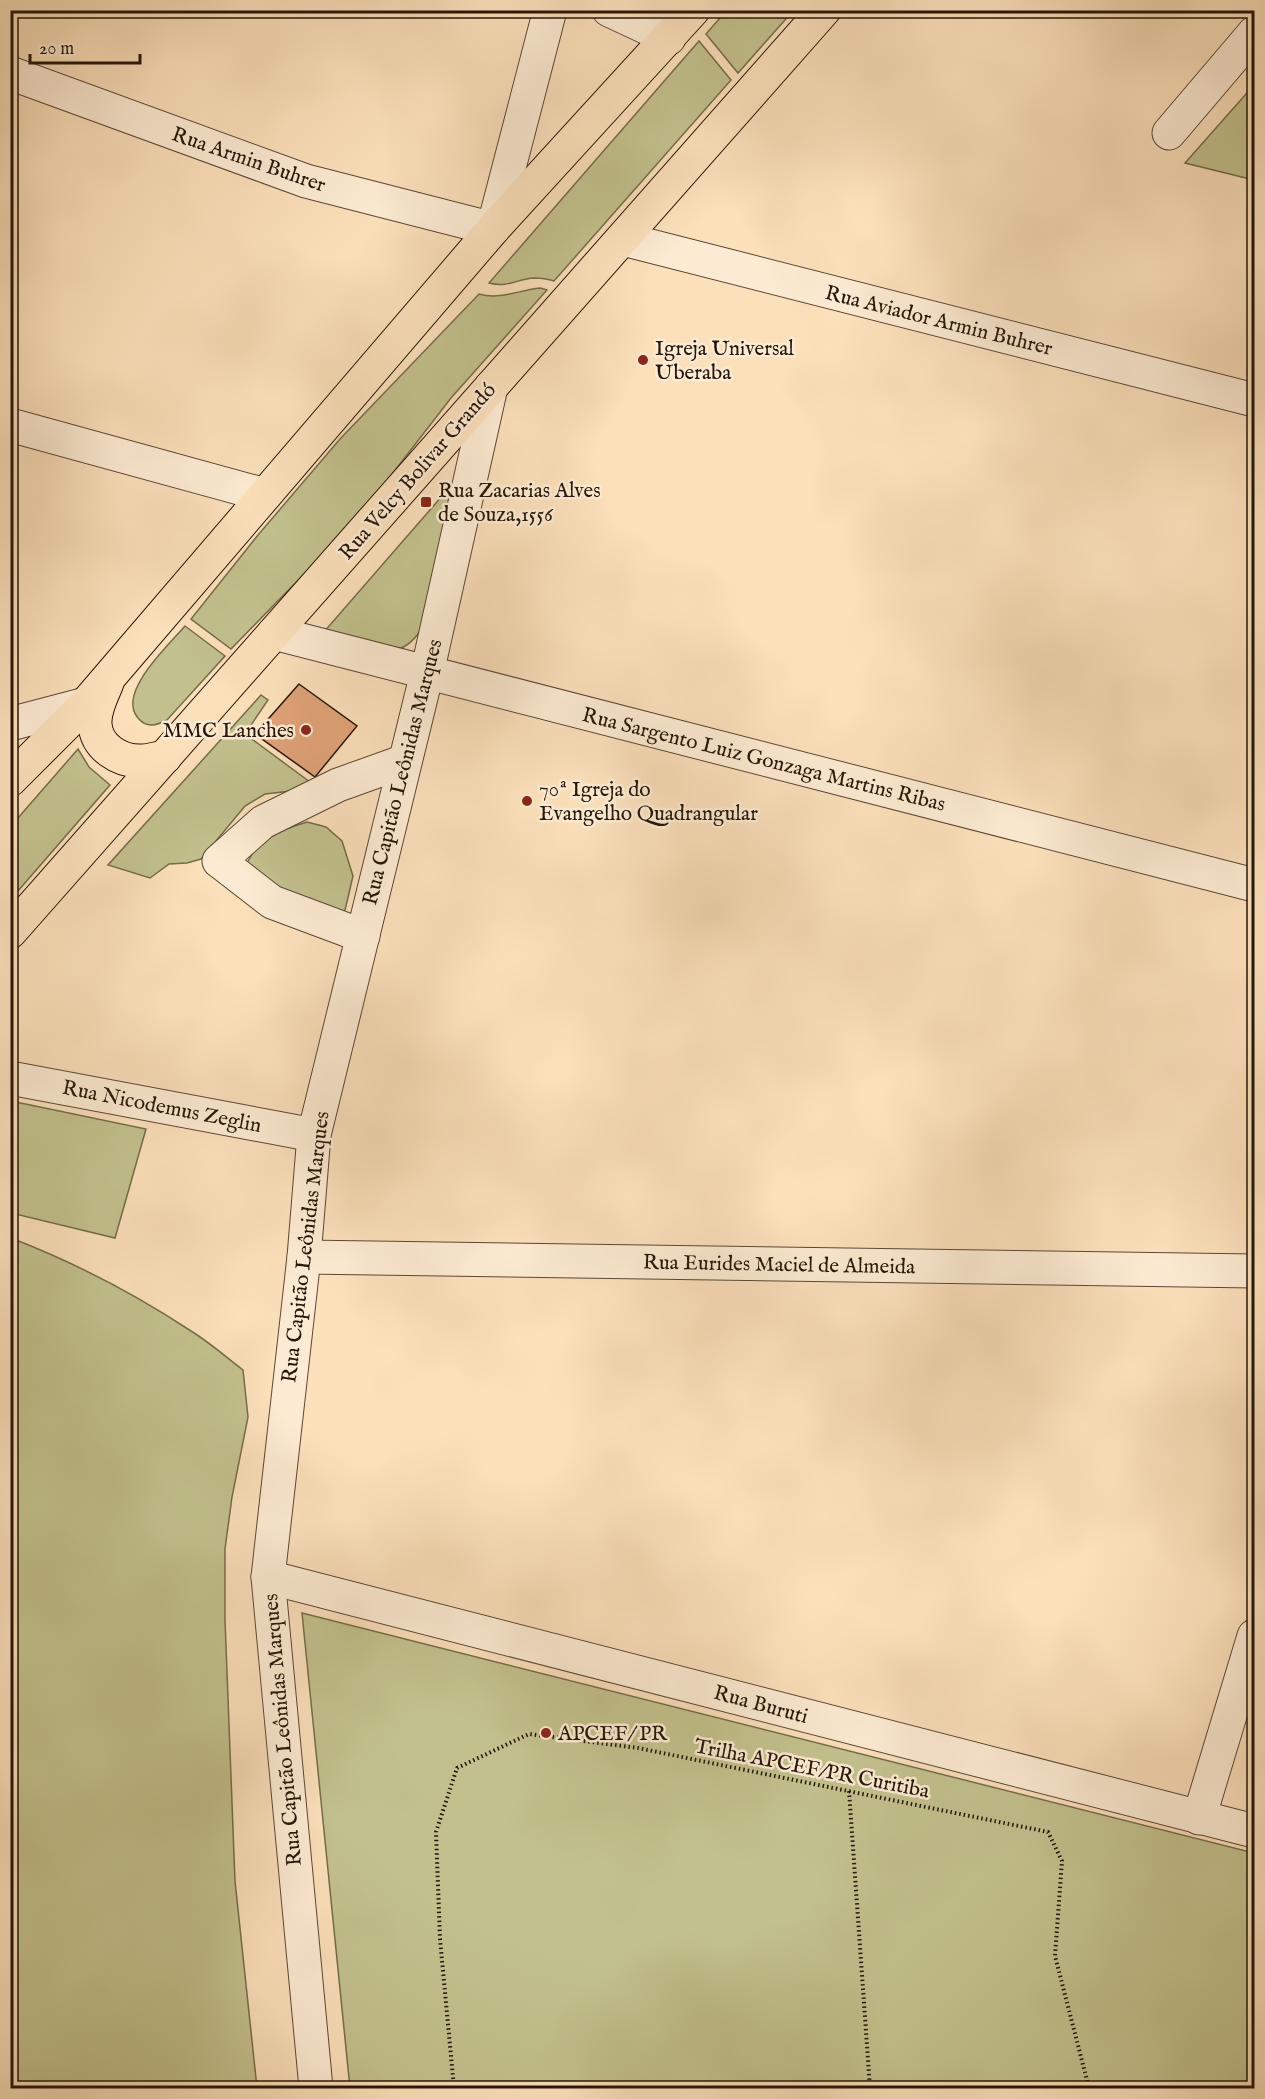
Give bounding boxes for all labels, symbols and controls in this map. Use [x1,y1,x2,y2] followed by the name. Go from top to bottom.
[30,27,140,65] scale bar
[39,38,74,61] text: 20 m
[168,121,329,199] street label: Rua Armin Buhrer
[822,280,1055,363] street label: Rua Aviador Armin Buhrer
[655,336,794,387] place label: Igreja Universal Uberaba
[636,353,650,367] marker: Igreja Universal Uberaba
[334,378,503,566] street label: Rua Velcy Bolivar Grandó
[438,478,601,529] place label: Rua Zacarias Alves de Souza,1556
[419,495,433,509] marker: Rua Zacarias Alves de Souza,1556
[357,636,450,908] street label: Rua Capitão Leônidas Marques
[579,702,948,819] street label: Rua Sargento Luiz Gonzaga Martins Ribas
[163,718,294,745] place label: MMC Lanches
[299,723,313,737] marker: MMC Lanches
[539,777,758,828] place label: 70ª Igreja do Evangelho Quadrangular
[520,794,534,808] marker: 70ª Igreja do Evangelho Quadrangular
[60,1075,264,1140] street label: Rua Nicodemus Zeglin
[276,1110,337,1384] street label: Rua Capitão Leônidas Marques
[643,1250,916,1281] street label: Rua Eurides Maciel de Almeida
[258,1593,309,1867] street label: Rua Capitão Leônidas Marques
[710,1680,811,1731] street label: Rua Buruti
[557,1721,668,1748] place label: APCEF/ PR
[539,1726,553,1740] marker: APCEF/ PR
[692,1733,932,1806] street label: Trilha APCEF/PR Curitiba

